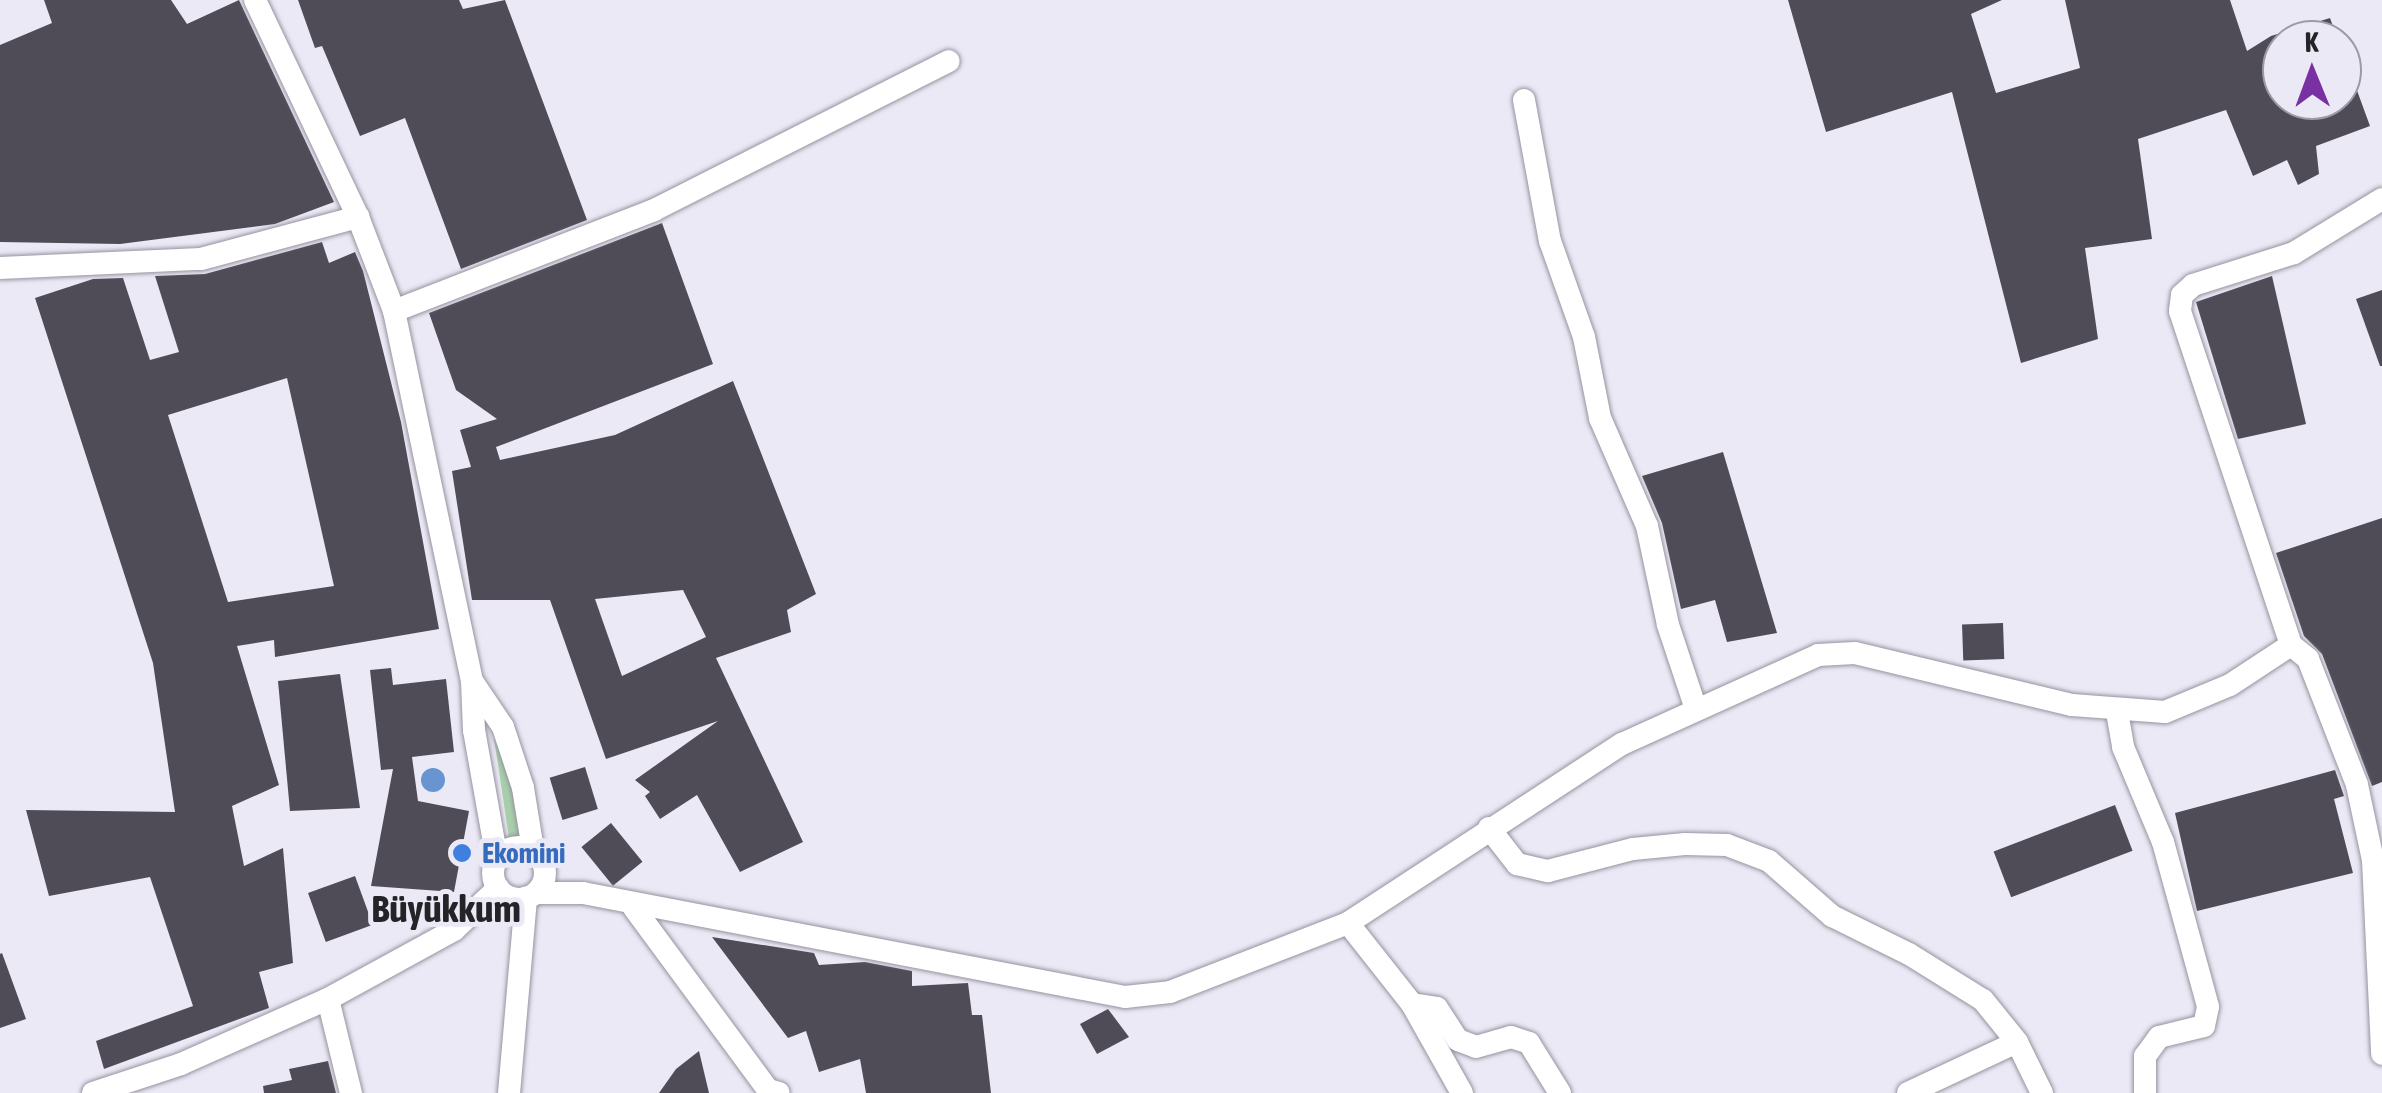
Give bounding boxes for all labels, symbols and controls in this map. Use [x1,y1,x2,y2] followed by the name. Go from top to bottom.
[2262,20,2362,120] north arrow
[2304,26,2319,58] text: K
[482,836,565,870] place label: Ekomini
[451,842,473,864] marker: Ekomini
[371,886,521,932] district label: Büyükkum

